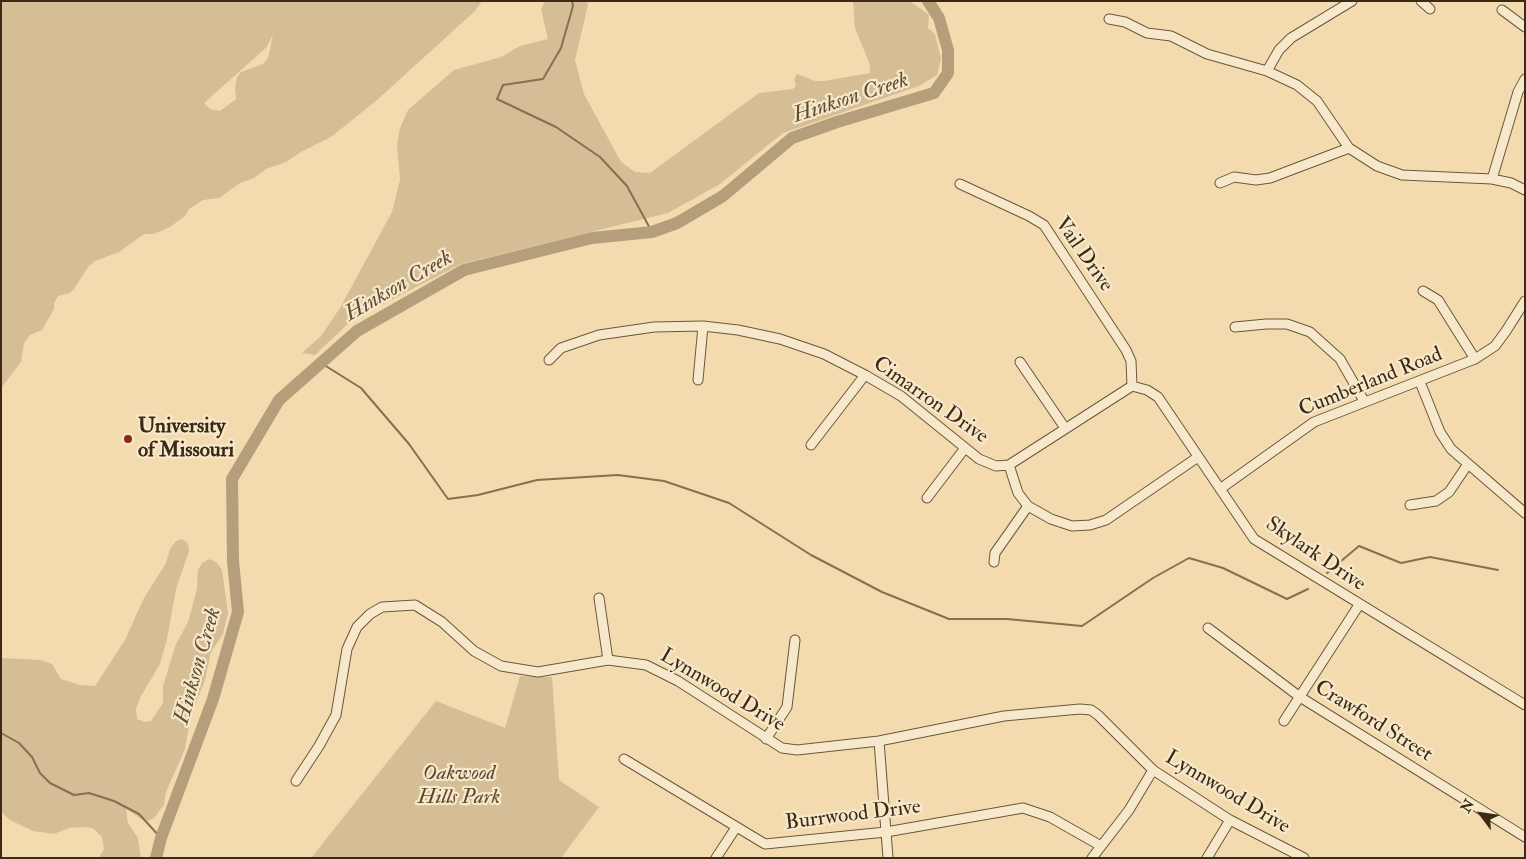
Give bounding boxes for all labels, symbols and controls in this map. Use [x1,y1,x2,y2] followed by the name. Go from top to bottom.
[790,68,912,130] water label: Hinkson Creek
[1048,213,1118,297] street label: Vail Drive
[340,246,458,328] water label: Hinkson Creek
[1296,343,1446,423] street label: Cumberland Road
[868,352,992,450] street label: Cimarron Drive
[138,414,234,464] place label: University of Missouri
[122,433,134,445] marker: University of Missouri
[1260,512,1370,598] street label: Skylark Drive
[170,605,228,727] water label: Hinkson Creek
[655,644,789,738] street label: Lynnwood Drive
[1309,676,1437,768] street label: Crawford Street
[1160,746,1294,840] street label: Lynnwood Drive
[418,761,500,811] park label: Oakwood Hills Park
[1456,789,1506,839] north arrow
[784,795,922,837] street label: Burrwood Drive
[1457,796,1478,816] text: N

